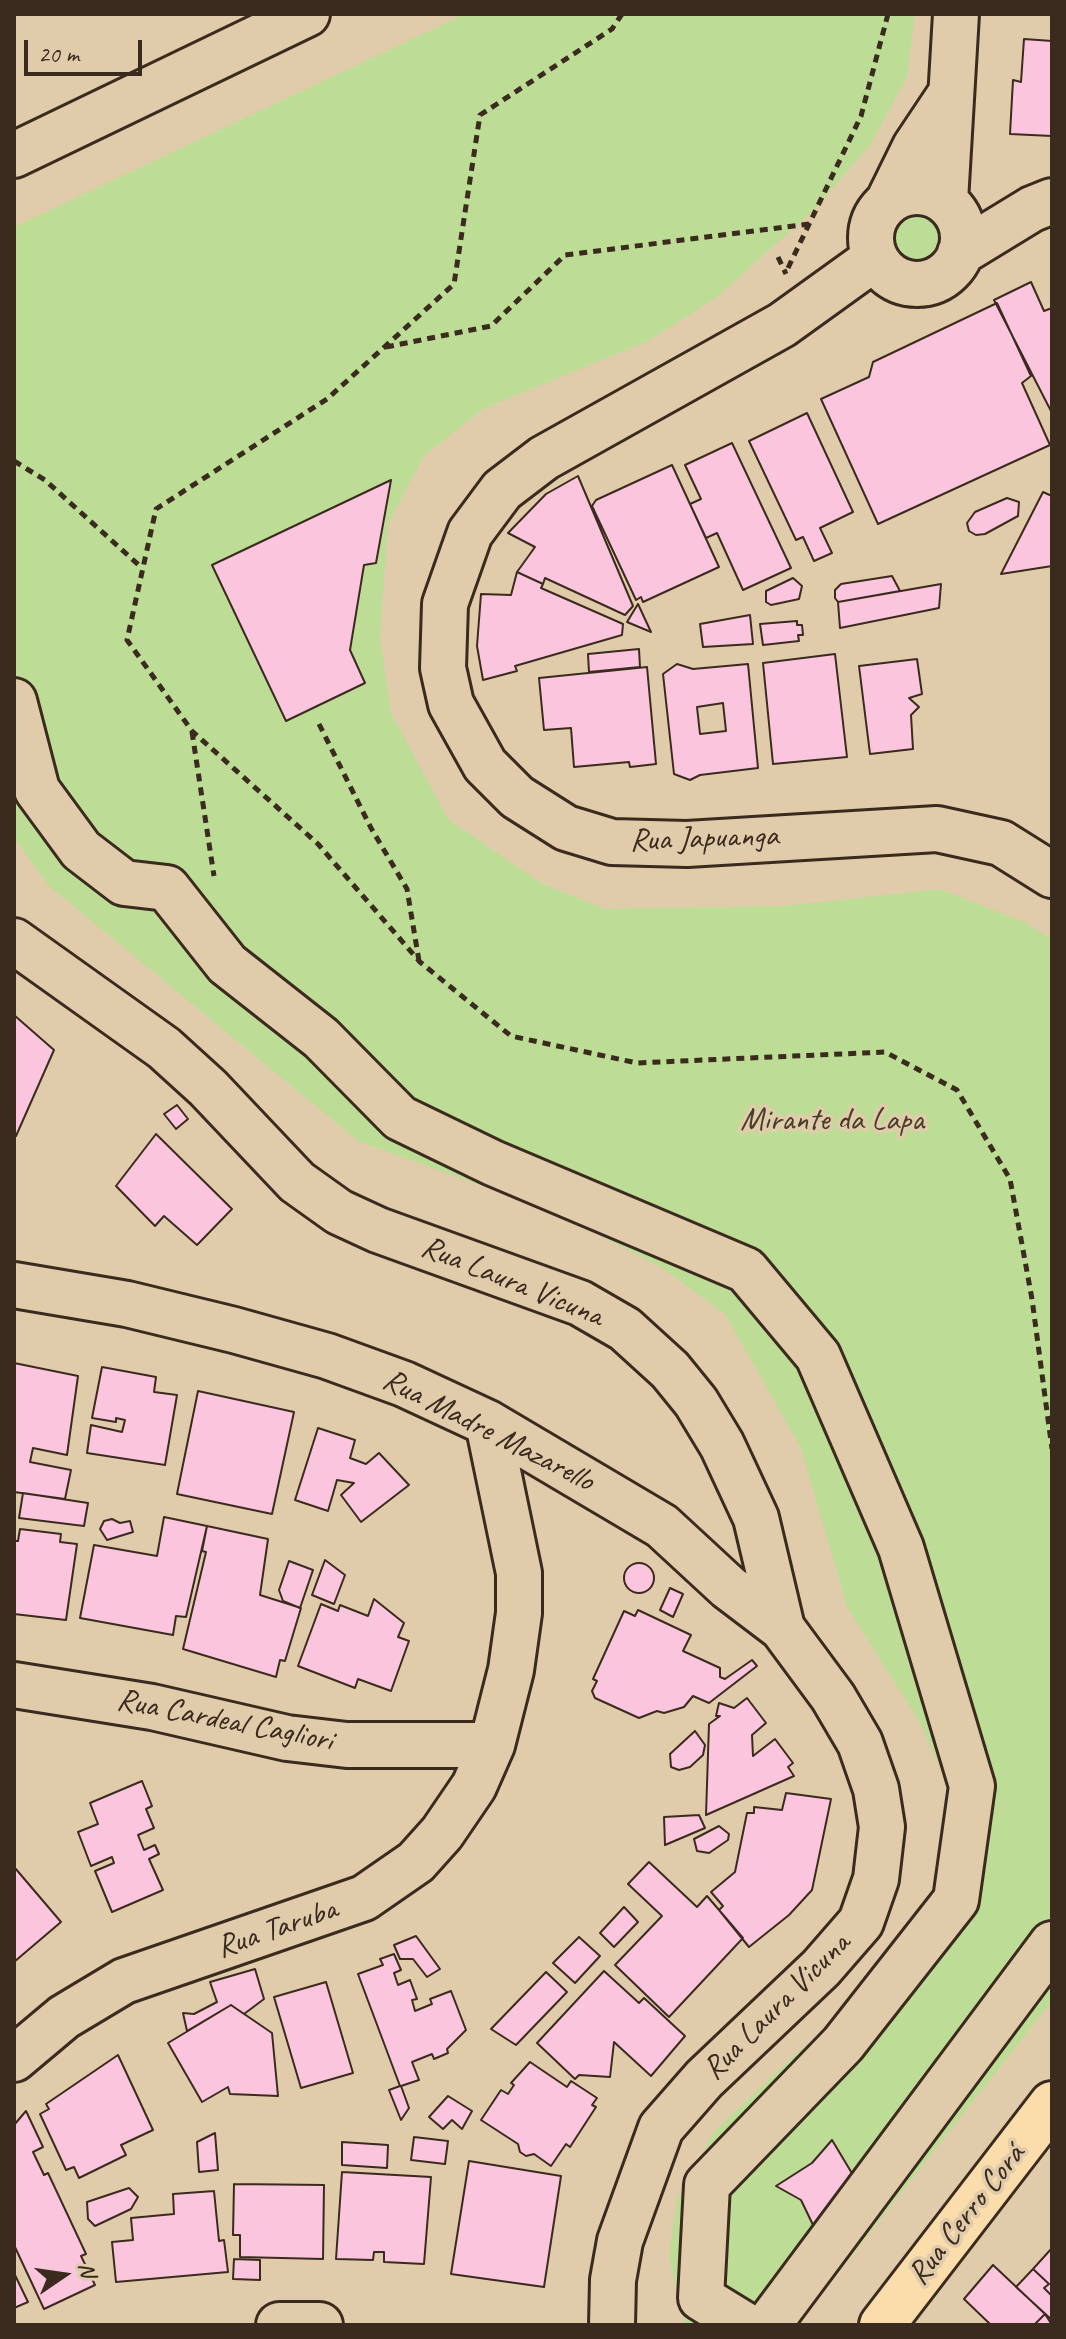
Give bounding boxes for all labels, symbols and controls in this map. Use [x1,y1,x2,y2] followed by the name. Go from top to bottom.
[28,24,146,74] scale bar
[38,39,79,69] text: 20 m
[629,817,779,861] street label: Rua Japuanga
[740,1102,924,1140] park label: Mirante da Lapa
[415,1228,609,1336] street label: Rua Laura Vicuna
[376,1361,600,1501] street label: Rua Madre Mazarello
[114,1681,336,1761] street label: Rua Cardeal Cagliori
[212,1891,342,1967] street label: Rua Taruba
[695,1925,859,2089] street label: Rua Laura Vicuna
[900,2137,1034,2293] street label: Rua Cerro Corá
[24,2235,104,2315] north arrow
[72,2260,103,2279] text: N

